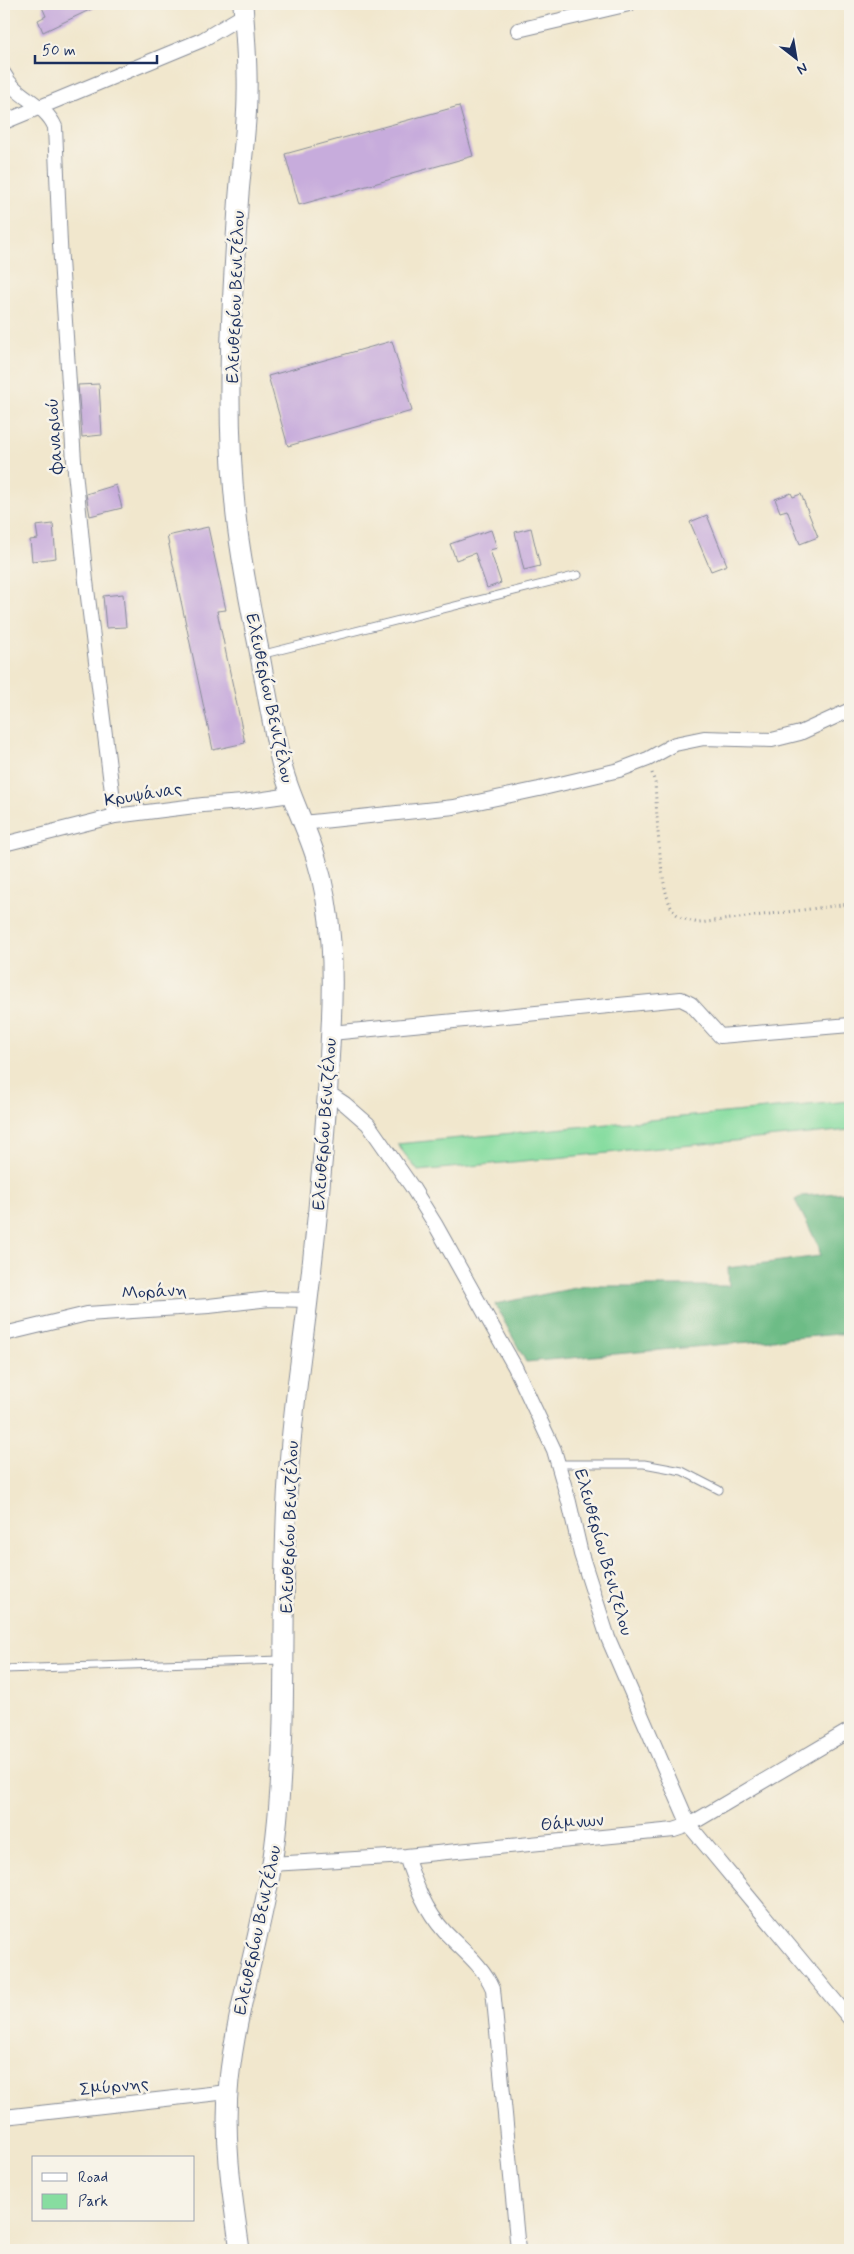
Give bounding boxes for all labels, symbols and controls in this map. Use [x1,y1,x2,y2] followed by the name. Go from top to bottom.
[35,32,158,64] scale bar
[772,32,822,82] north arrow
[42,41,76,61] text: 50 m
[794,58,811,78] text: N
[220,210,251,384] street label: Ελευθερίου Βενιζέλου
[40,397,70,476] street label: Φαναριού
[239,611,300,785] street label: Ελευθερίου Βενιζέλου
[103,777,184,813] street label: Κρυψάνας
[306,1037,343,1211] street label: Ελευθερίου Βενιζέλου
[121,1278,187,1306] street label: Μοράνη
[274,1440,305,1614] street label: Ελευθερίου Βενιζέλου
[568,1466,638,1639] street label: Ελευθερίου Βενιζελου
[539,1808,605,1838] street label: Θάμνων
[227,1843,288,2017] street label: Ελευθερίου Βενιζέλου
[78,2071,150,2103] street label: Σμύρνης
[32,2156,195,2222] legend
[78,2168,108,2188] text: Road
[78,2192,108,2212] text: Park

